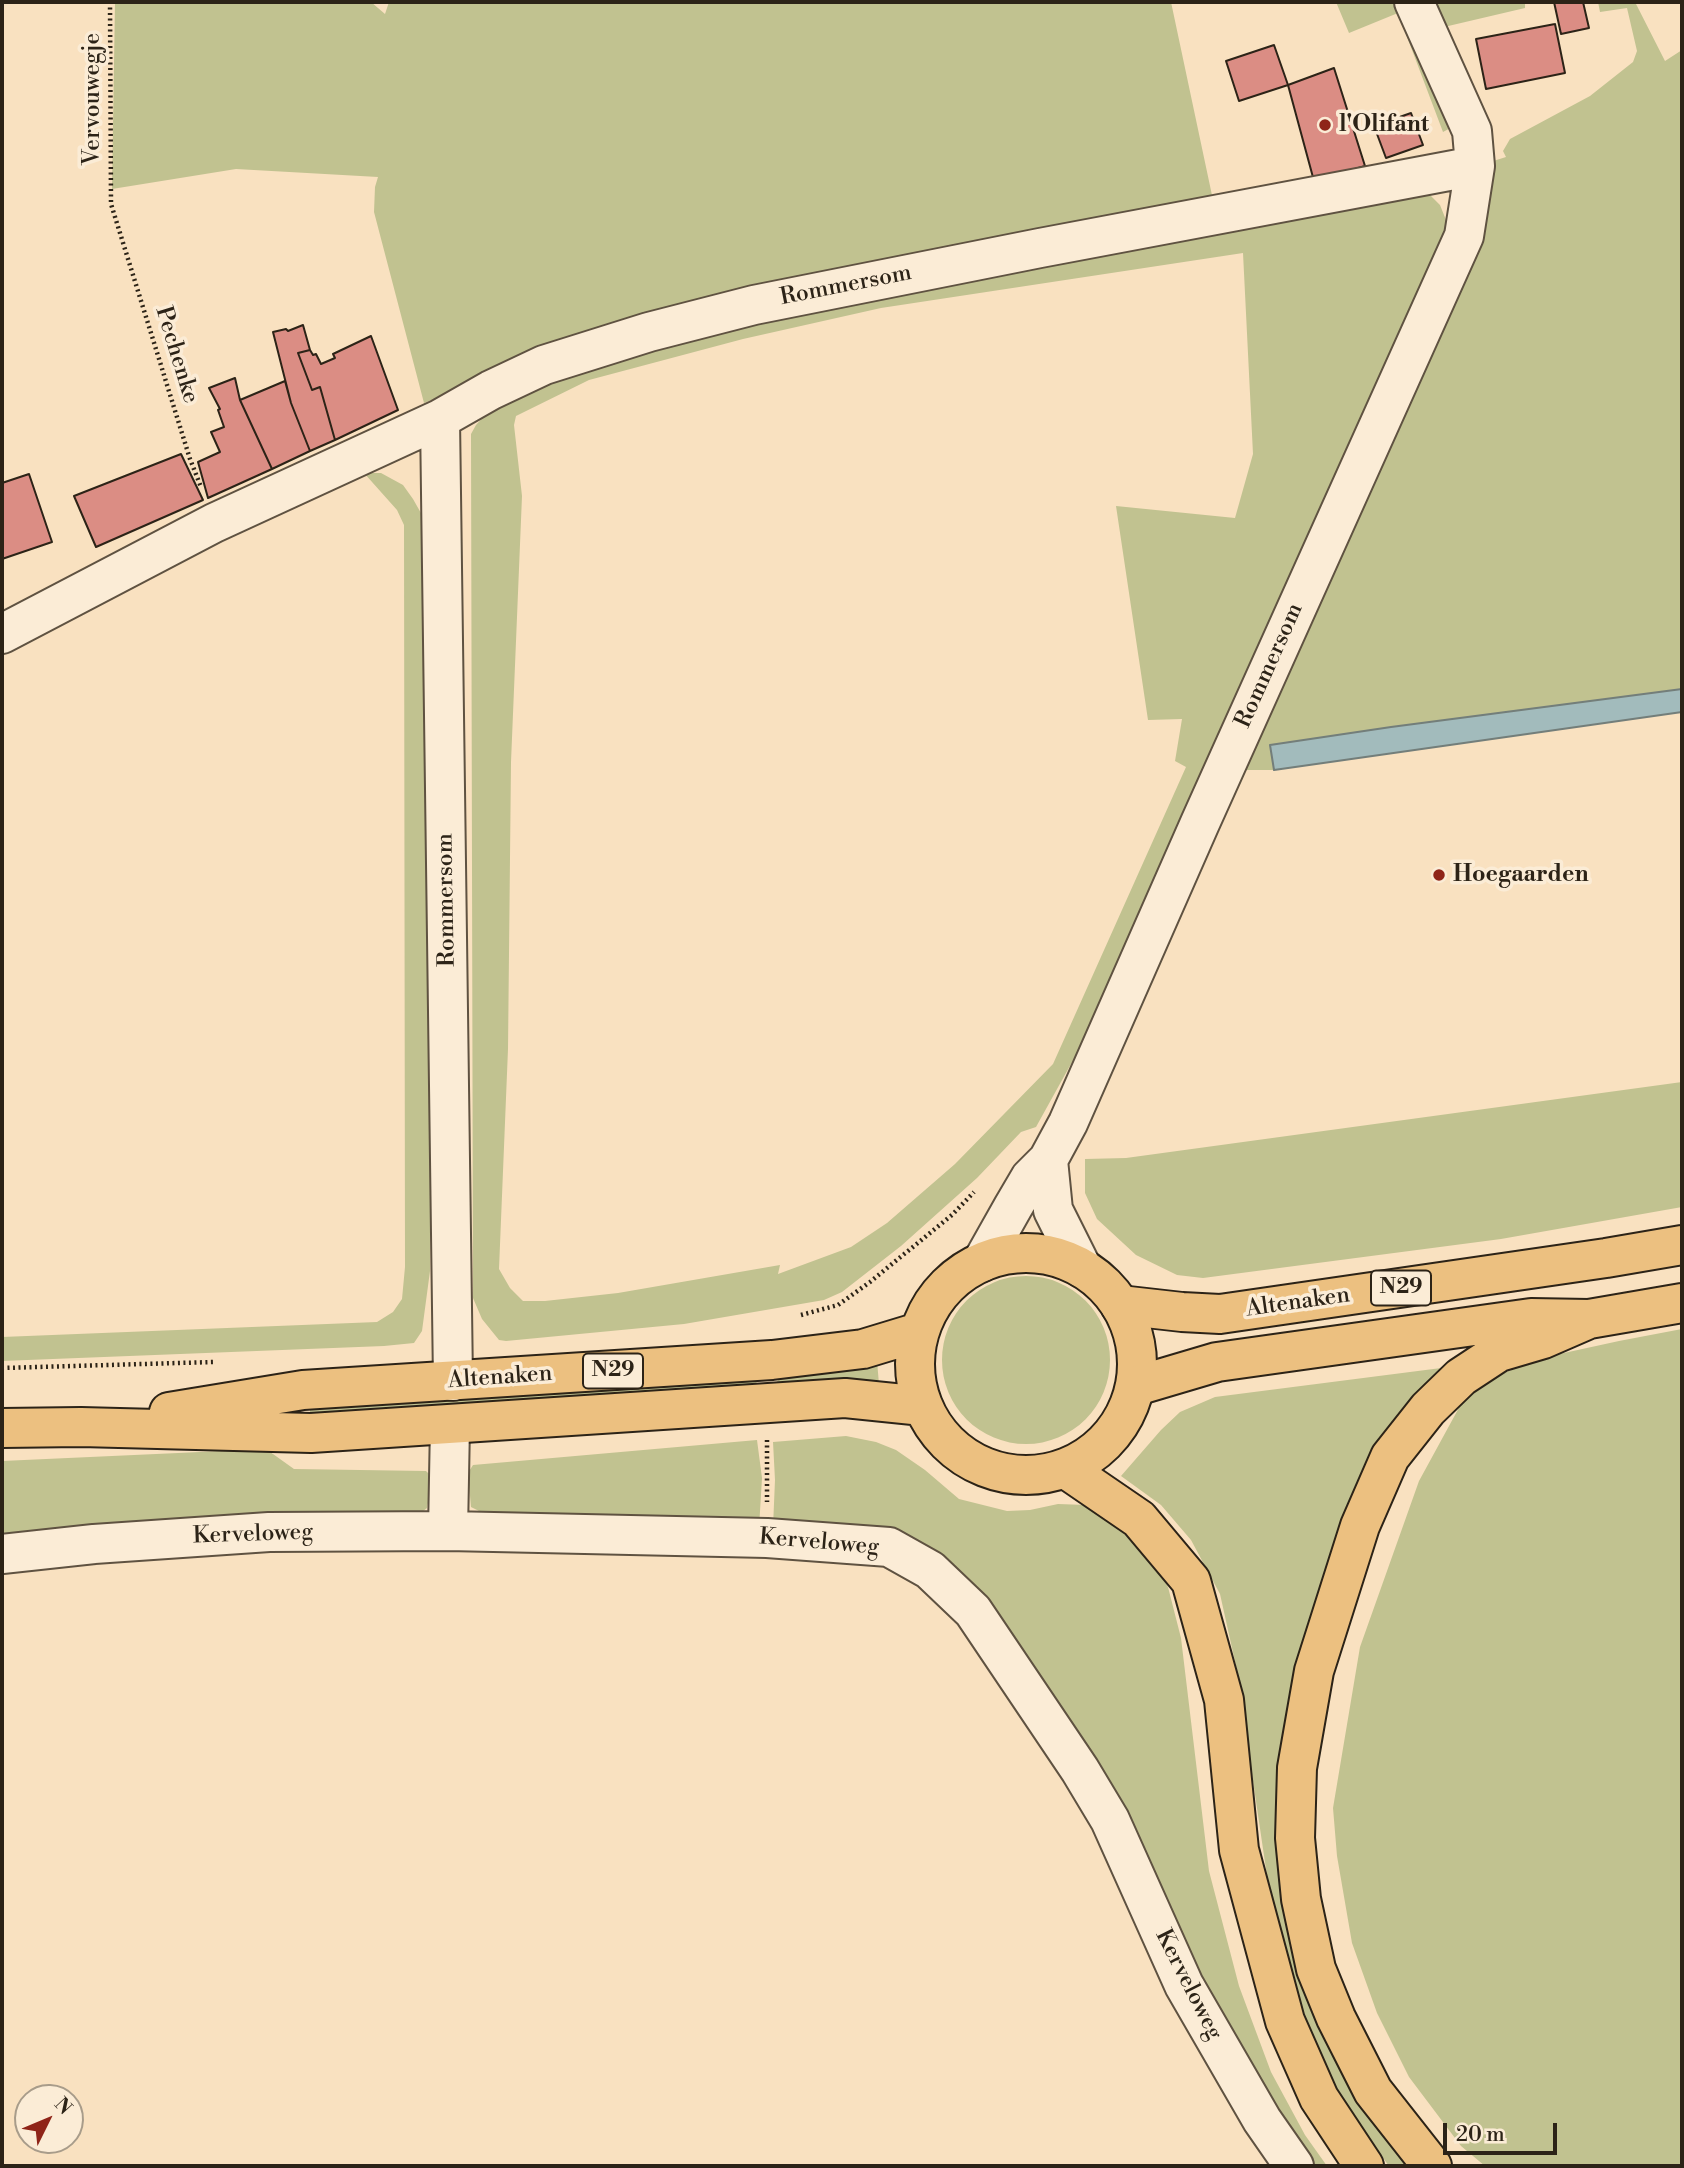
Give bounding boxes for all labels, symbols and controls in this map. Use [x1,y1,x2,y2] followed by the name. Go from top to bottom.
[79,33,107,165] street label: Vervouwegje
[1339,111,1429,139] place label: l'Olifant
[1317,117,1333,133] marker: l'Olifant
[778,260,914,312] street label: Rommersom
[148,303,204,407] street label: Pechenke
[1230,599,1310,733] street label: Rommersom
[432,833,462,967] street label: Rommersom
[1453,861,1589,889] place label: Hoegaarden
[1431,867,1447,883] marker: Hoegaarden
[1371,1270,1431,1306] road number: N29
[1244,1282,1352,1324] street label: Altenaken
[583,1354,643,1388] road number: N29
[447,1361,553,1395] street label: Altenaken
[192,1519,314,1551] street label: Kerveloweg
[758,1524,880,1562] street label: Kerveloweg
[1148,1925,1228,2045] street label: Kerveloweg
[14,2084,84,2154] north arrow
[49,2092,77,2120] text: N
[1446,2108,1560,2152] scale bar
[1456,2122,1505,2148] text: 20 m

